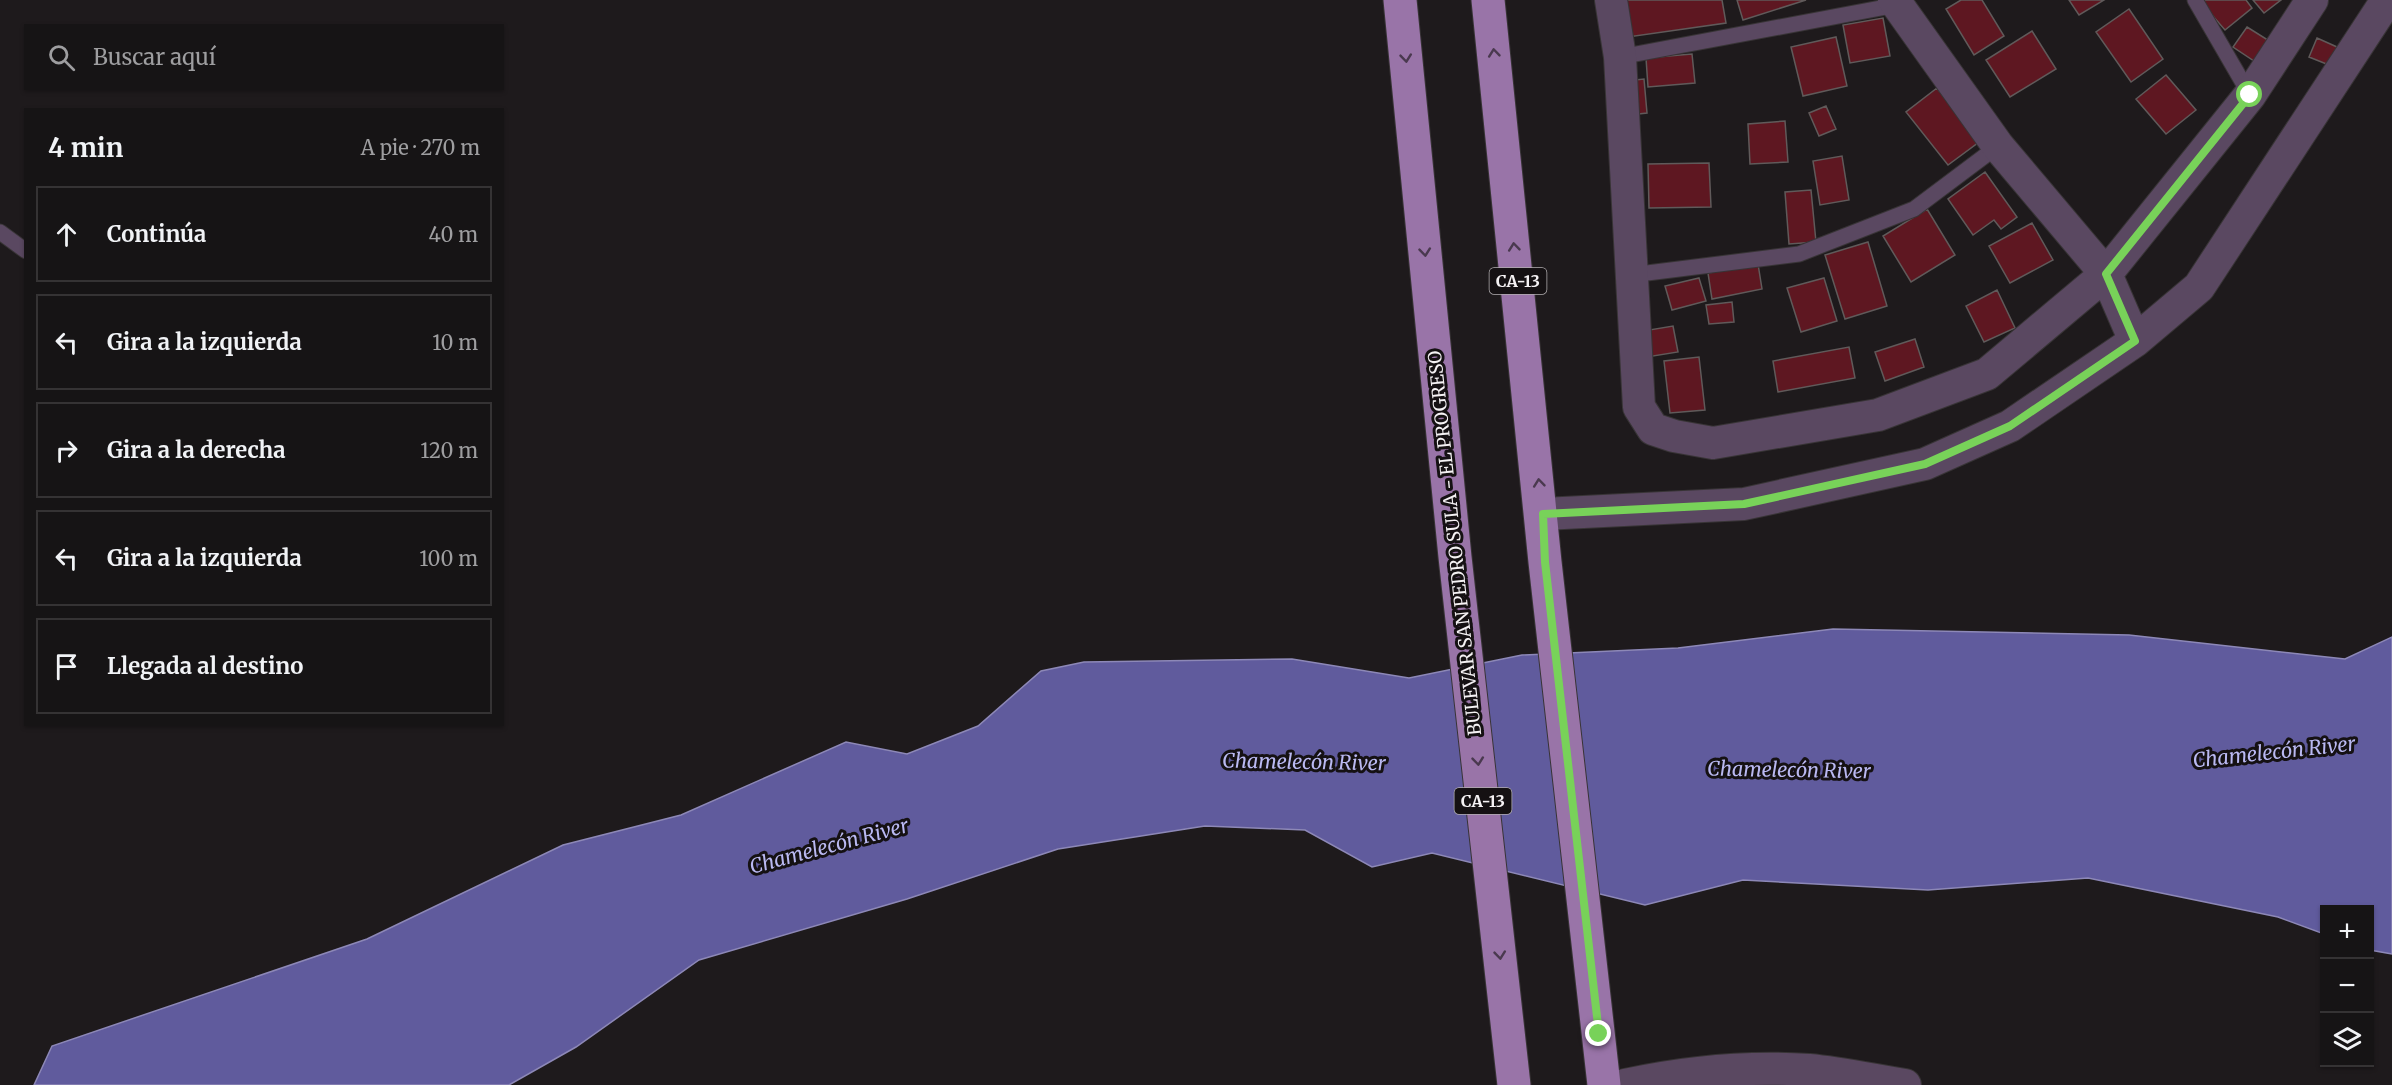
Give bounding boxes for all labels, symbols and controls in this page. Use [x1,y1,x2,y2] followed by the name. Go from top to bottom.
[24,24,504,90] search box
[45,41,78,74] icon: search
[93,43,216,71] text: Buscar aquí
[1488,49,1501,58] one-way arrow
[1399,54,1411,63] one-way arrow
[2236,81,2262,107] route start
[48,131,123,164] text: 4 min
[361,135,480,160] text: A pie · 270 m
[50,218,83,251] icon: ahead
[107,220,206,248] text: Continúa
[428,222,478,247] text: 40 m
[1508,243,1521,252] one-way arrow
[1418,248,1431,257] one-way arrow
[1490,268,1546,294] road number: CA-13
[50,326,83,359] icon: left
[107,328,302,356] text: Gira a la izquierda
[432,330,478,355] text: 10 m
[1423,350,1486,737] street label: BULEVAR SAN PEDRO SULA - EL PROGRESO
[50,434,83,467] icon: right
[107,436,285,464] text: Gira a la derecha
[420,438,478,463] text: 120 m
[1533,478,1546,487] one-way arrow
[50,542,83,575] icon: left
[107,544,302,572] text: Gira a la izquierda
[419,546,478,571] text: 100 m
[50,650,83,683] icon: arrive
[107,652,303,680] text: Llegada al destino
[2191,730,2357,772] water label: Chamelecón River
[1222,748,1387,775] water label: Chamelecón River
[1471,756,1484,765] one-way arrow
[1707,756,1872,783] water label: Chamelecón River
[1454,788,1512,814] road number: CA-13
[747,812,912,879] water label: Chamelecón River
[2320,905,2374,1067] map controls
[2320,905,2374,959] button: +
[1493,950,1506,959] one-way arrow
[2320,959,2374,1013] button: −
[2320,1013,2374,1067] button: layers
[1585,1020,1611,1046] route end

